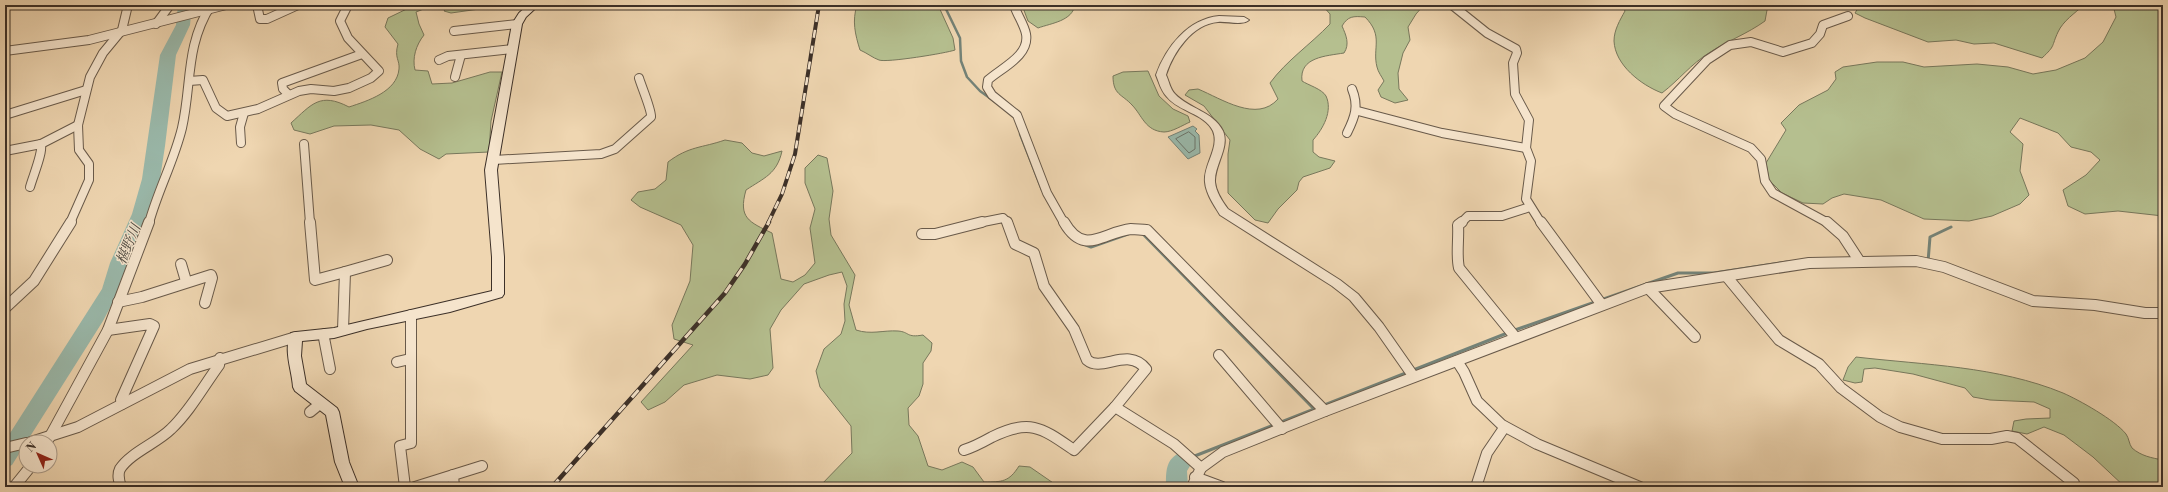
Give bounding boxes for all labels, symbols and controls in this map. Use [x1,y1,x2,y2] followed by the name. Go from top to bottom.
[112,220,146,267] water label: 椹野川
[18,434,58,474] north arrow
[24,439,40,456] text: N

